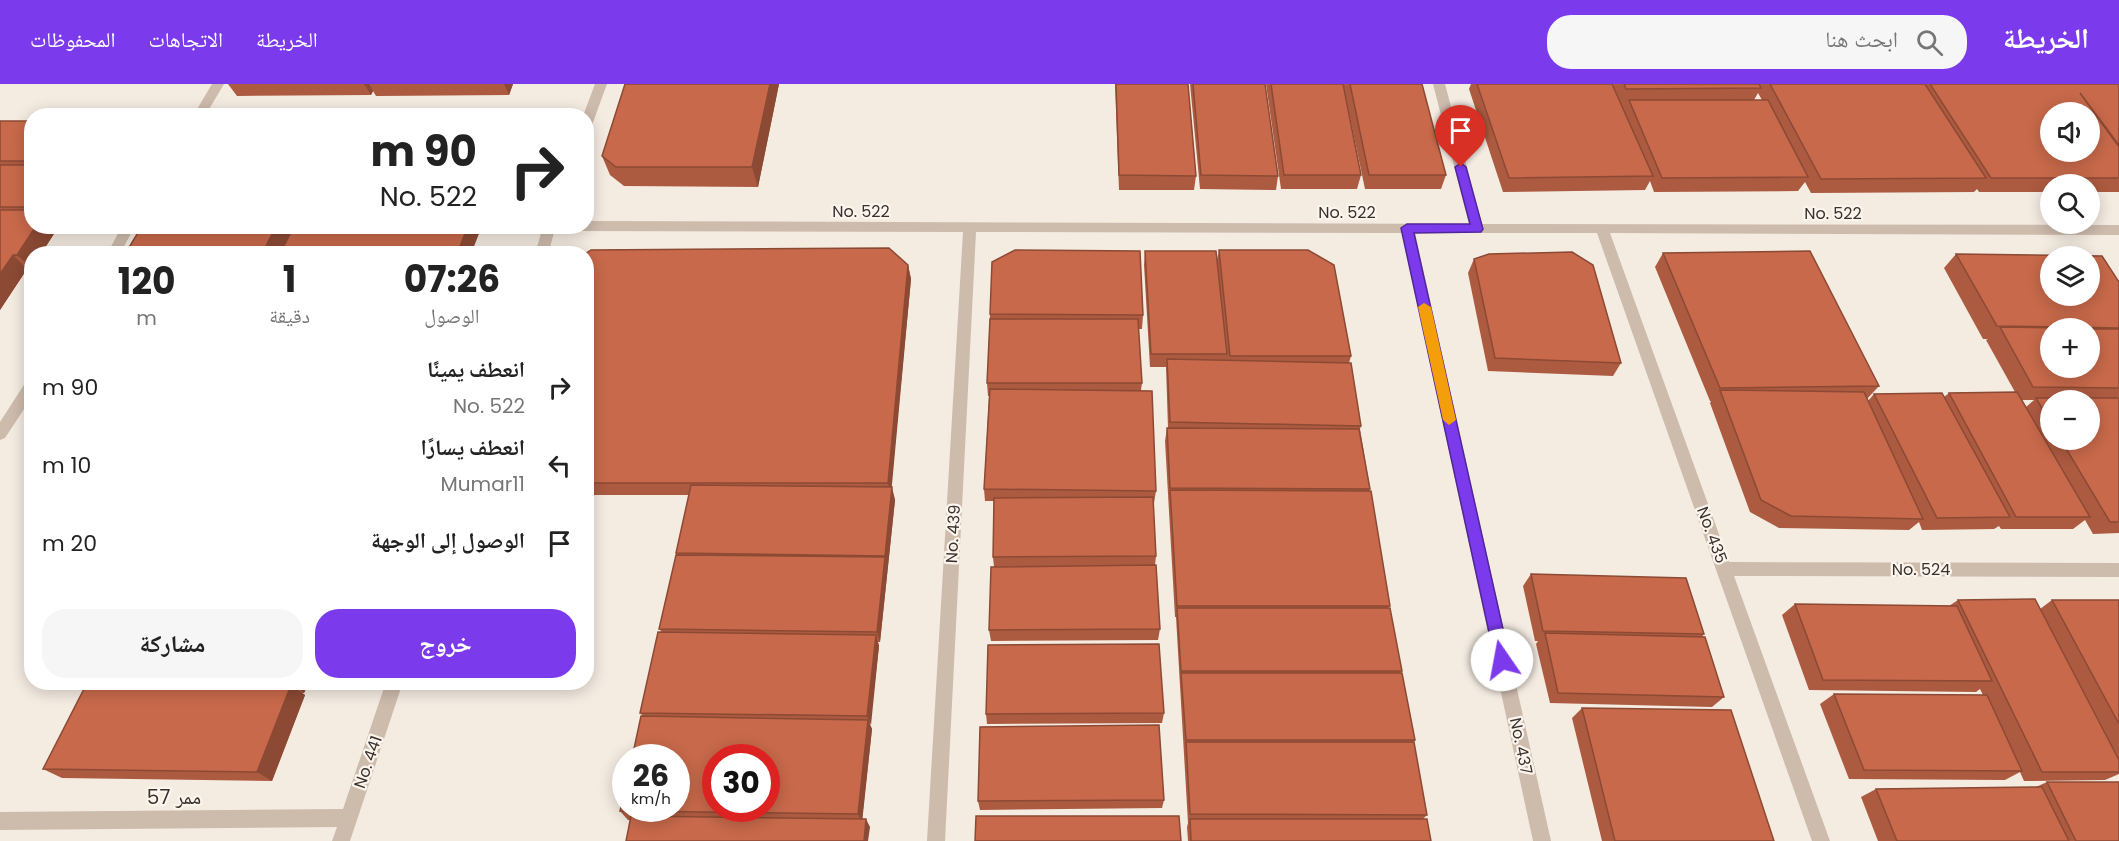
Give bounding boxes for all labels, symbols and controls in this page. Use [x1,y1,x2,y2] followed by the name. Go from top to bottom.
[1547,15,1967,69] search box
[2003,19,2089,58] text: الخريطة
[1825,24,1898,55] text: ابحث هنا
[30,25,115,54] text: المحفوظات
[148,25,223,54] text: الاتجاهات
[256,25,318,54] text: الخريطة
[1913,26,1946,59] icon: search
[2040,102,2100,450] map controls
[2040,102,2100,162] button: sound
[1435,105,1486,167] pin
[1444,114,1477,147] icon: arrive
[370,122,477,181] text: 90 m
[498,132,576,210] icon: right
[2040,174,2100,234] button: search
[380,178,477,215] text: No. 522
[832,200,890,223] street label: No. 522
[1318,201,1376,224] street label: No. 522
[1804,202,1862,225] street label: No. 522
[2040,246,2100,306] button: layers
[283,254,296,305] text: 1
[404,254,500,305] text: 07:26
[118,256,175,307] text: 120
[269,302,310,330] text: دقيقة
[424,302,480,330] text: الوصول
[136,304,157,332] text: m
[2040,318,2100,378] button: +
[427,354,525,385] text: انعطف يمينًا
[543,371,576,404] icon: right
[42,372,98,403] text: 90 m
[2040,390,2100,450] button: −
[453,392,525,420] text: No. 522
[421,432,525,463] text: انعطف يسارًا
[543,449,576,482] icon: left
[42,450,91,481] text: 10 m
[441,470,525,498] text: Mumar11
[940,504,966,564] street label: No. 439
[1691,504,1733,566] street label: No. 435
[371,525,525,556] text: الوصول إلى الوجهة
[543,527,576,560] icon: arrive
[42,528,97,559] text: 20 m
[1892,558,1950,581] street label: No. 524
[42,609,303,678] button: مشاركة
[315,609,576,678] button: خروج
[1470,628,1534,692] position arrow
[1504,716,1538,777] street label: No. 437
[348,733,388,791] street label: No. 441
[702,744,780,822] speed limit sign: 30
[633,754,669,797] text: 26
[147,783,201,811] street label: ممر 57
[631,788,671,809] text: km/h

